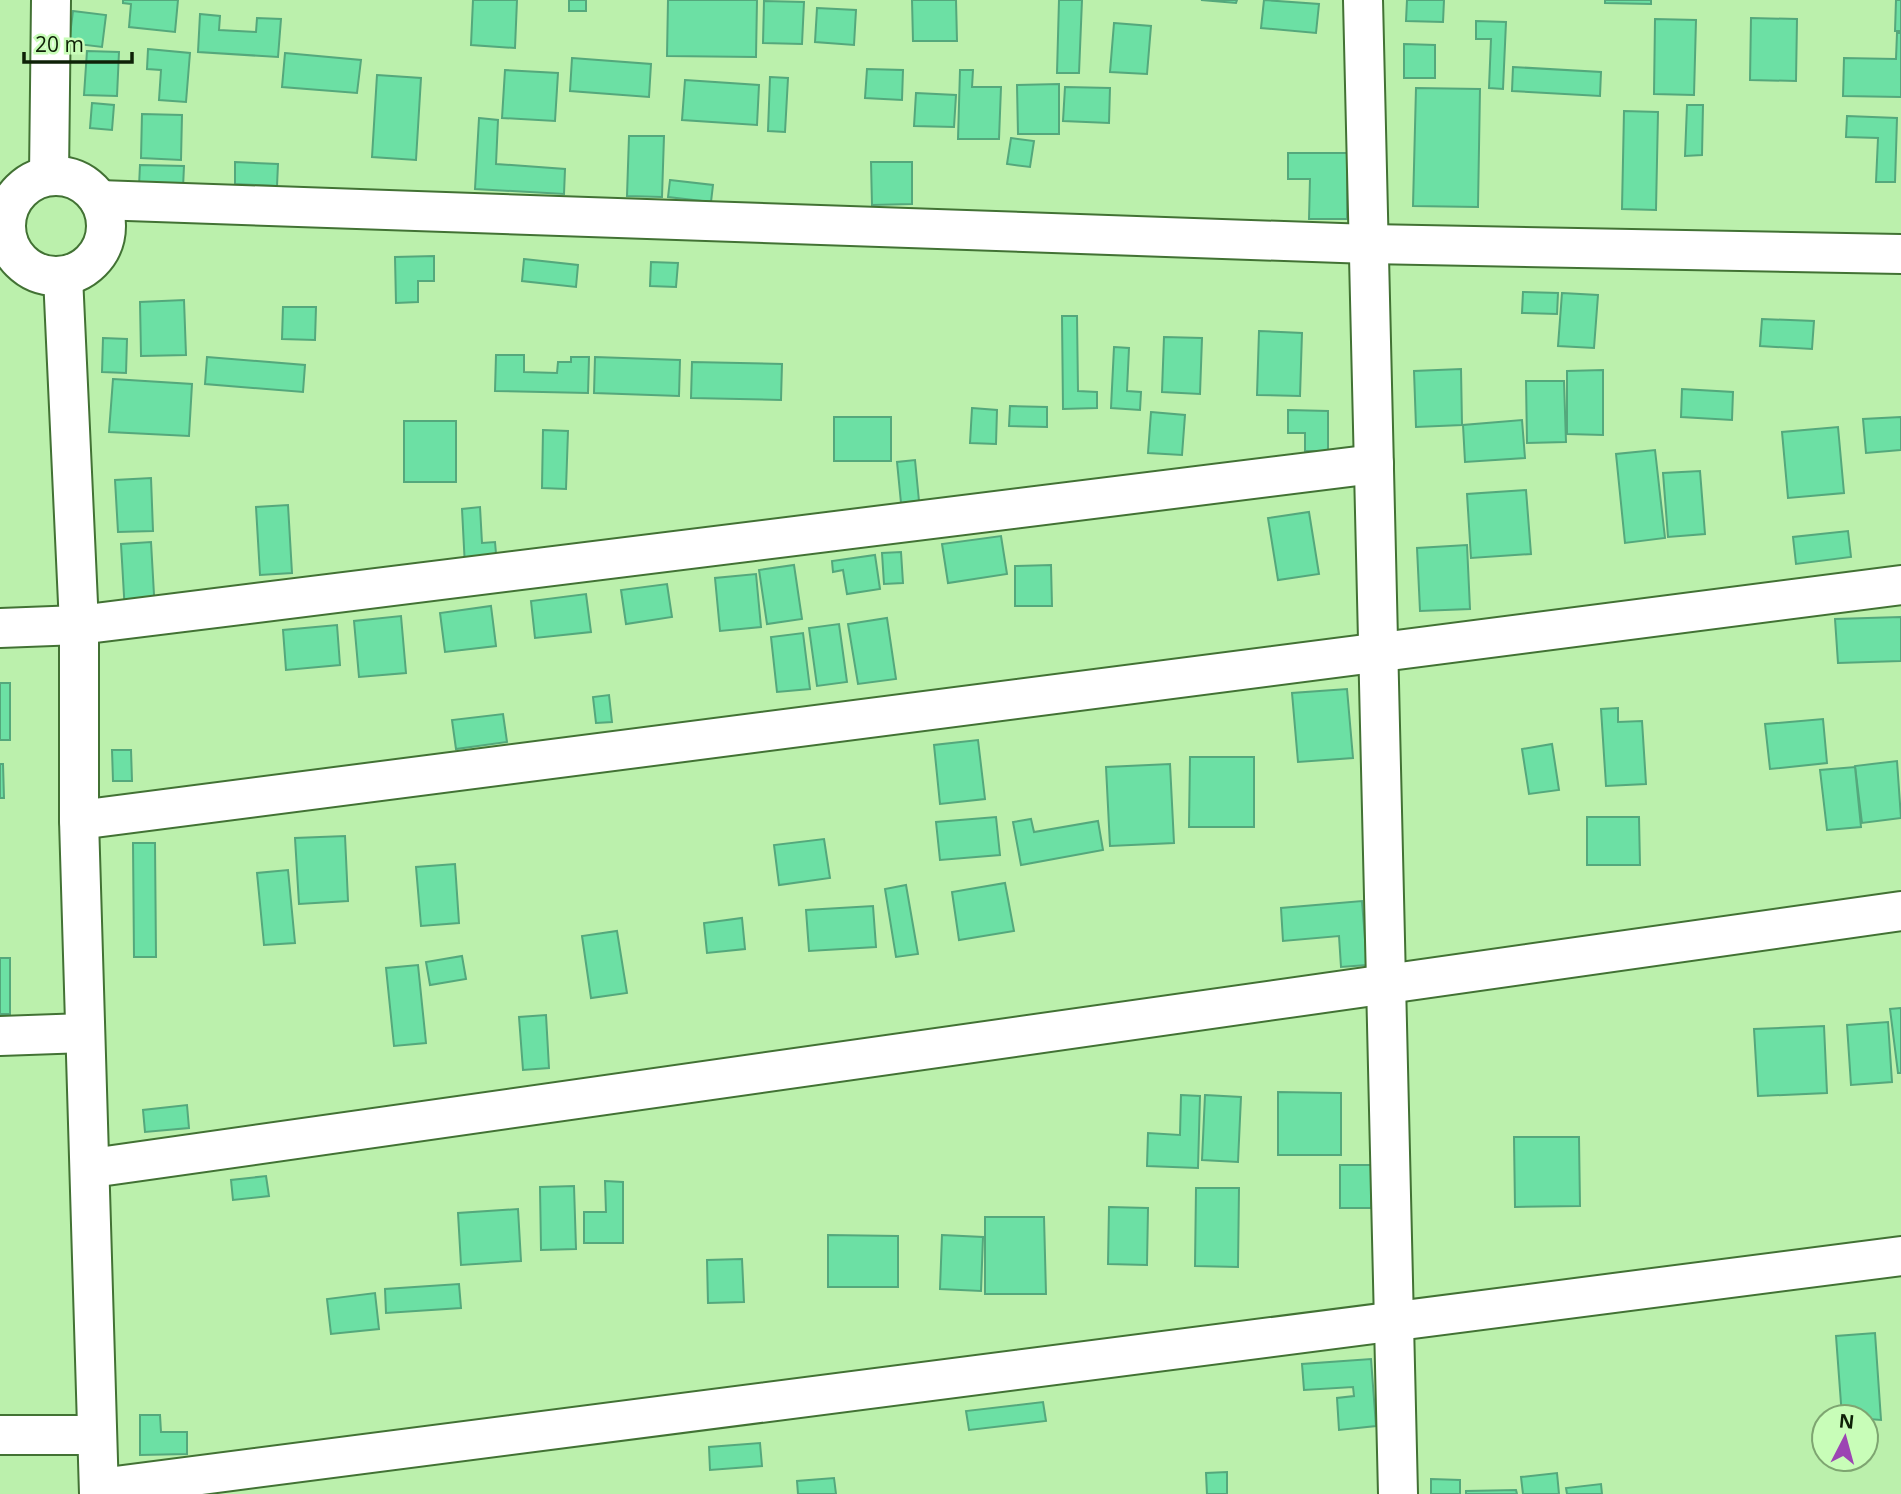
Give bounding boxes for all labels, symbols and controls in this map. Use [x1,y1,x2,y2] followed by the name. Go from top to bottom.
[24,21,133,65] scale bar
[35,30,84,58] text: 20 m
[1810,1403,1880,1473] north arrow
[1838,1407,1856,1435] text: N

